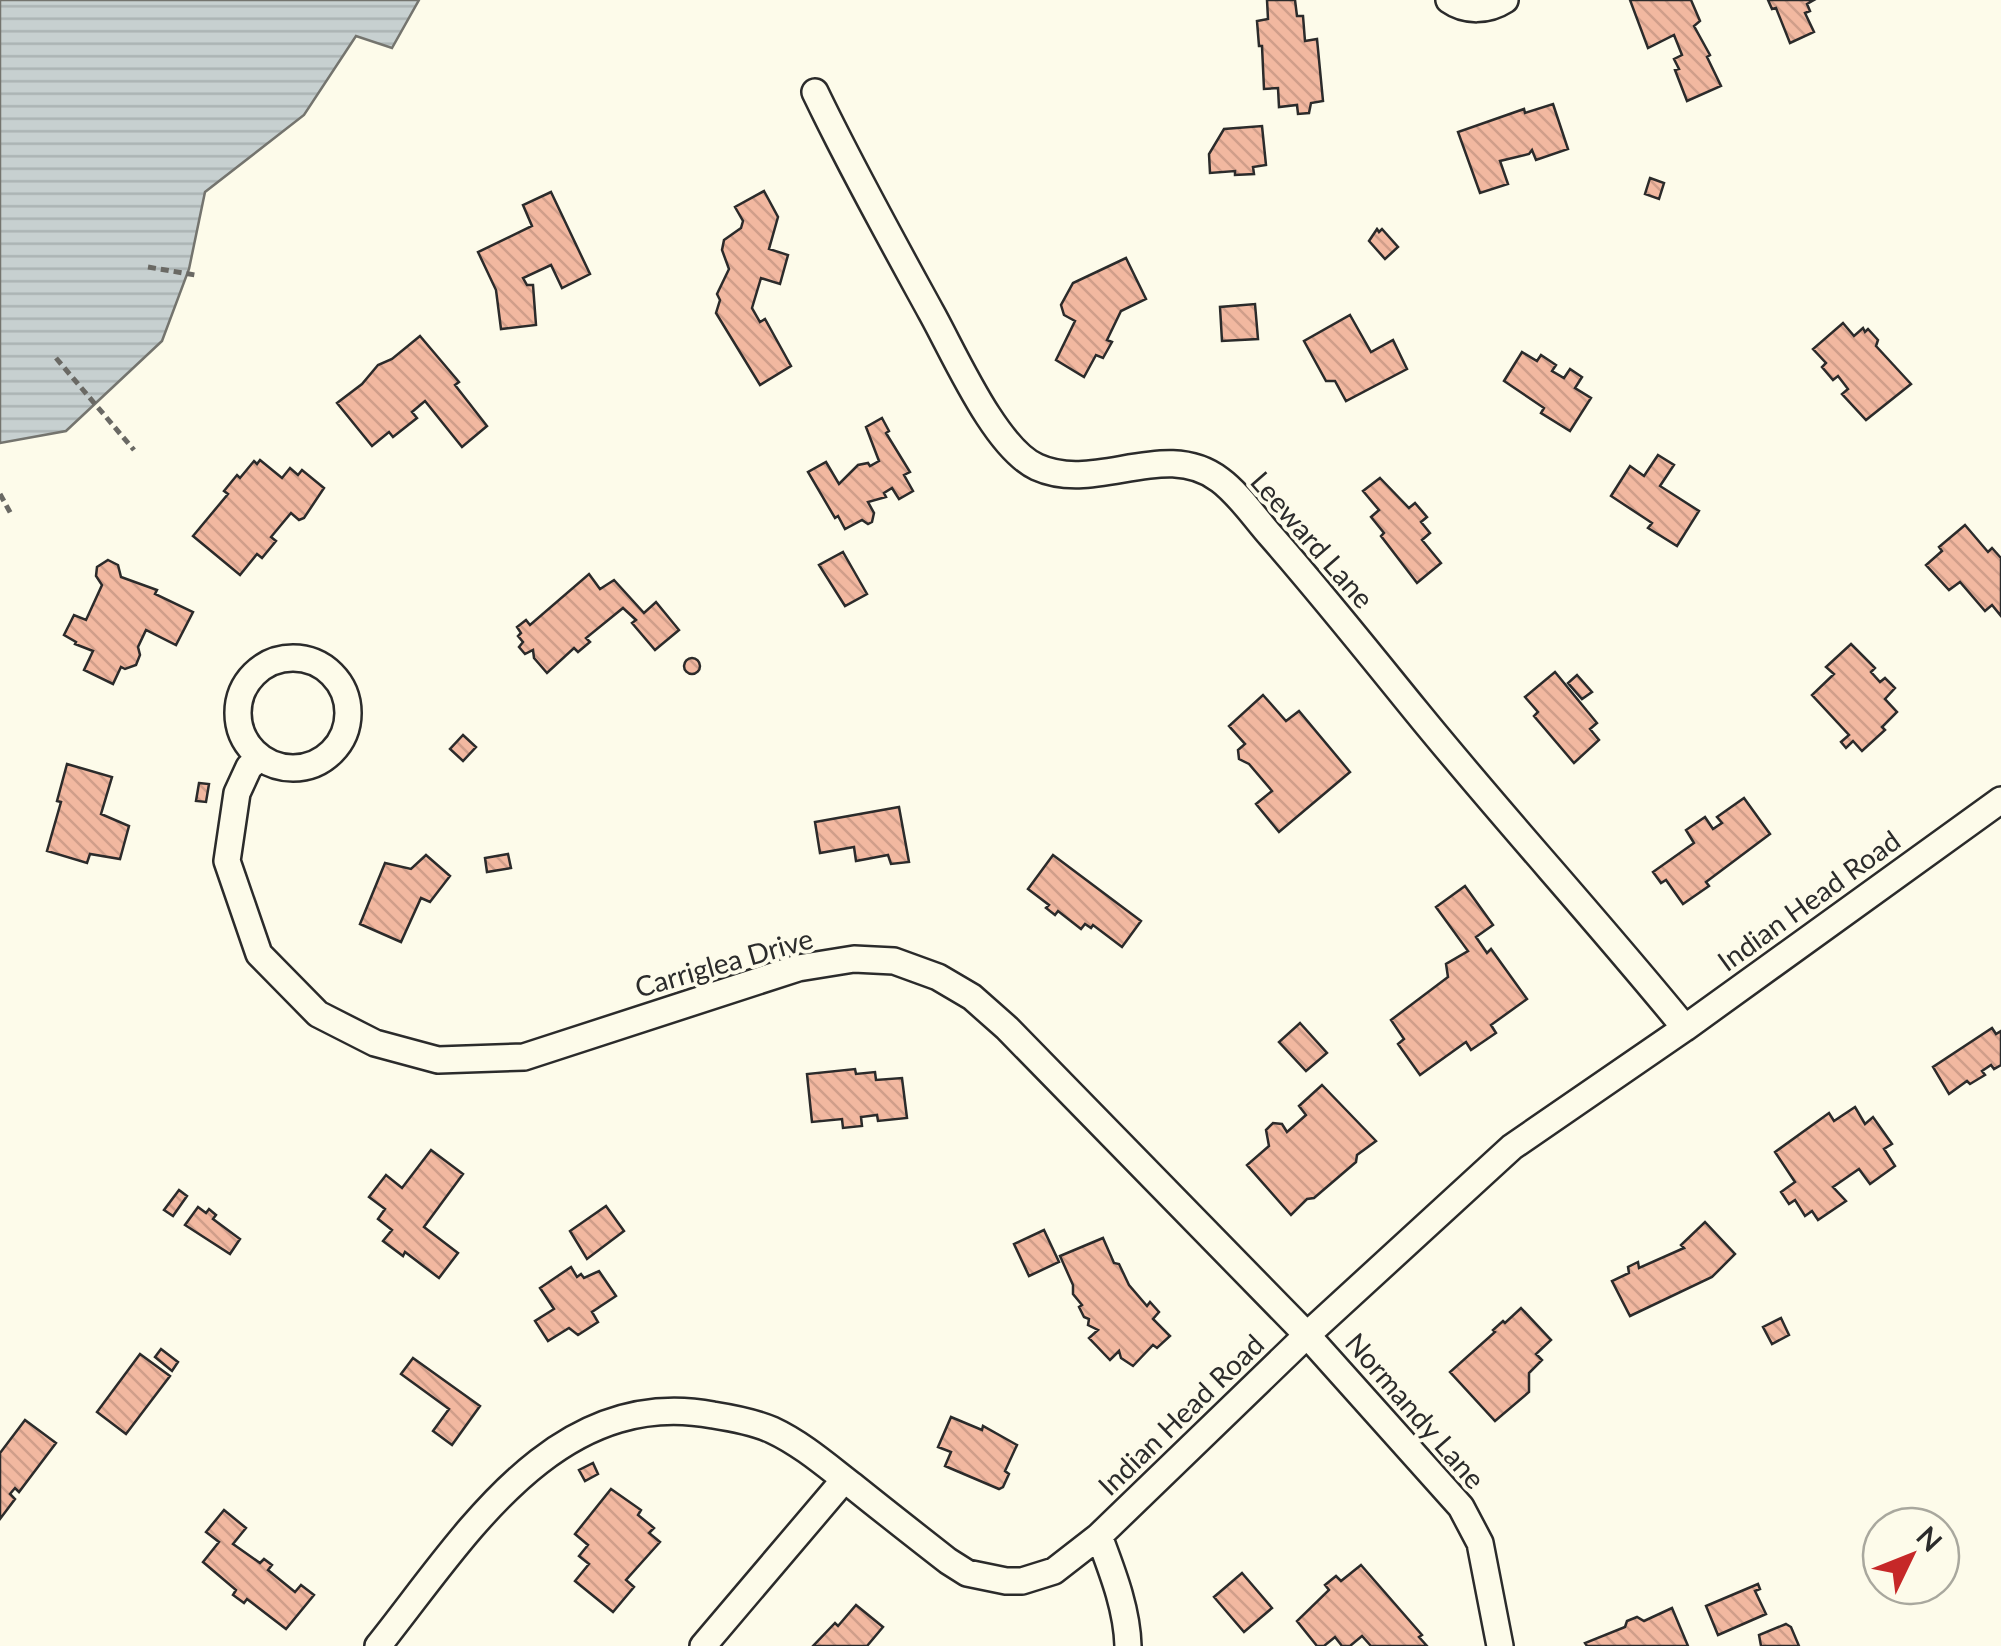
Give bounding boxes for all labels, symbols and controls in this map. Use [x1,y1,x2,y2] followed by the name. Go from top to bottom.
[1244,464,1381,615] street label: Leeward Lane
[1711,823,1906,978] street label: Indian Head Road
[631,920,817,1004] street label: Carriglea Drive
[1339,1326,1493,1495] street label: Normandy Lane
[1090,1327,1270,1502] street label: Indian Head Road
[1861,1506,1961,1606] north arrow
[1910,1519,1950,1558] text: N

